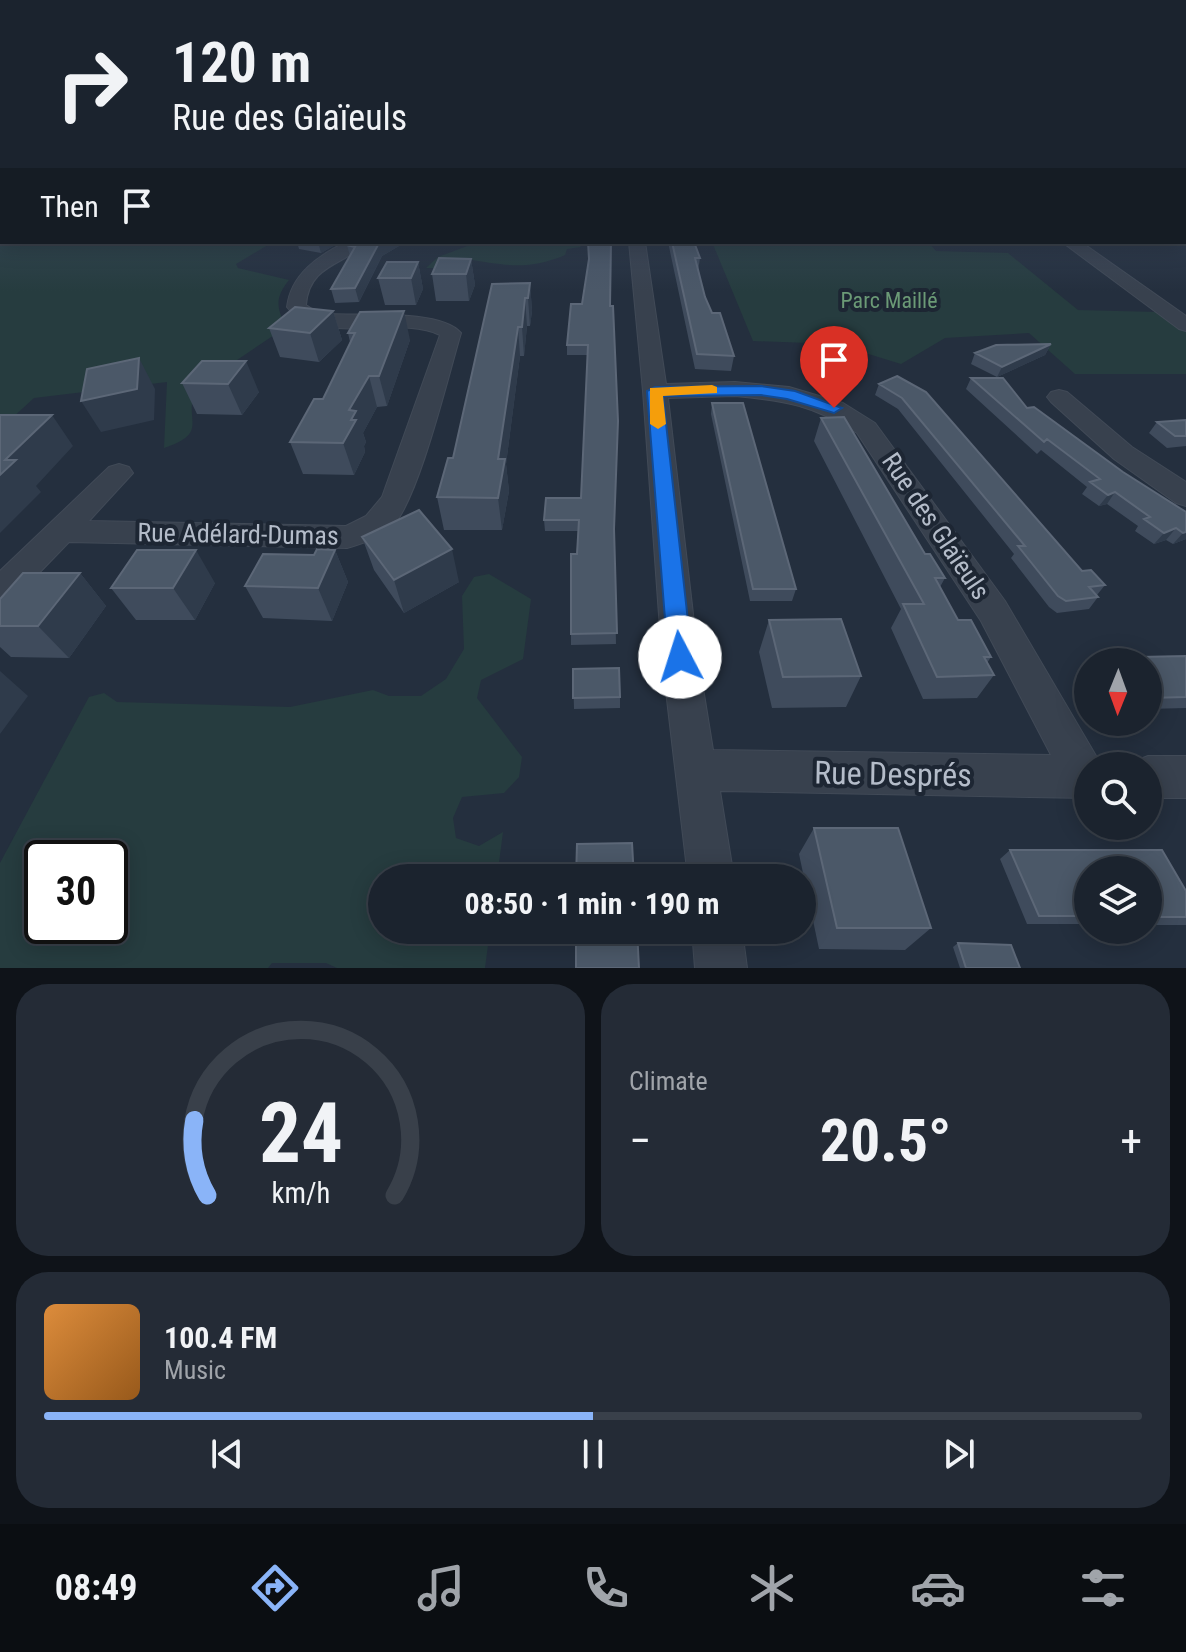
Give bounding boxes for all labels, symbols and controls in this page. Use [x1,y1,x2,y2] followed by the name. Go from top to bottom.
[172,30,311,96] text: 120 m
[40,32,144,136] icon: right
[172,97,407,139] text: Rue des Glaïeuls
[115,184,159,228] icon: arrive
[40,189,99,224] text: Then
[841,288,937,313] park label: Parc Maillé
[800,326,868,408] pin
[812,338,856,382] icon: arrive
[876,447,996,605] street label: Rue des Glaïeuls
[137,517,339,551] street label: Rue Adélard-Dumas
[638,615,722,699] position arrow
[1074,648,1162,736] north arrow
[1074,648,1162,944] map controls
[1074,752,1162,840] button: search
[814,754,972,794] street label: Rue Després
[24,840,128,944] speed limit sign: 30
[1074,856,1162,944] button: layers
[465,886,719,921] text: 08:50 · 1 min · 190 m
[629,1066,708,1096] text: Climate
[258,1085,343,1182] text: 24
[820,1105,951,1176] text: 20.5°
[629,1115,651,1167] text: −
[1120,1115,1142,1167] text: +
[271,1176,330,1210] text: km/h
[164,1320,277,1355] text: 100.4 FM
[164,1355,226,1385] text: Music
[205,1432,249,1476] icon: previous
[571,1432,615,1476] icon: pause
[937,1432,981,1476] icon: next
[247,1560,303,1616] icon: directions
[413,1560,469,1616] icon: music
[578,1560,634,1616] icon: phone
[744,1560,800,1616] icon: climate
[910,1560,966,1616] icon: car
[1075,1560,1131,1616] icon: filters
[55,1567,137,1609] text: 08:49

